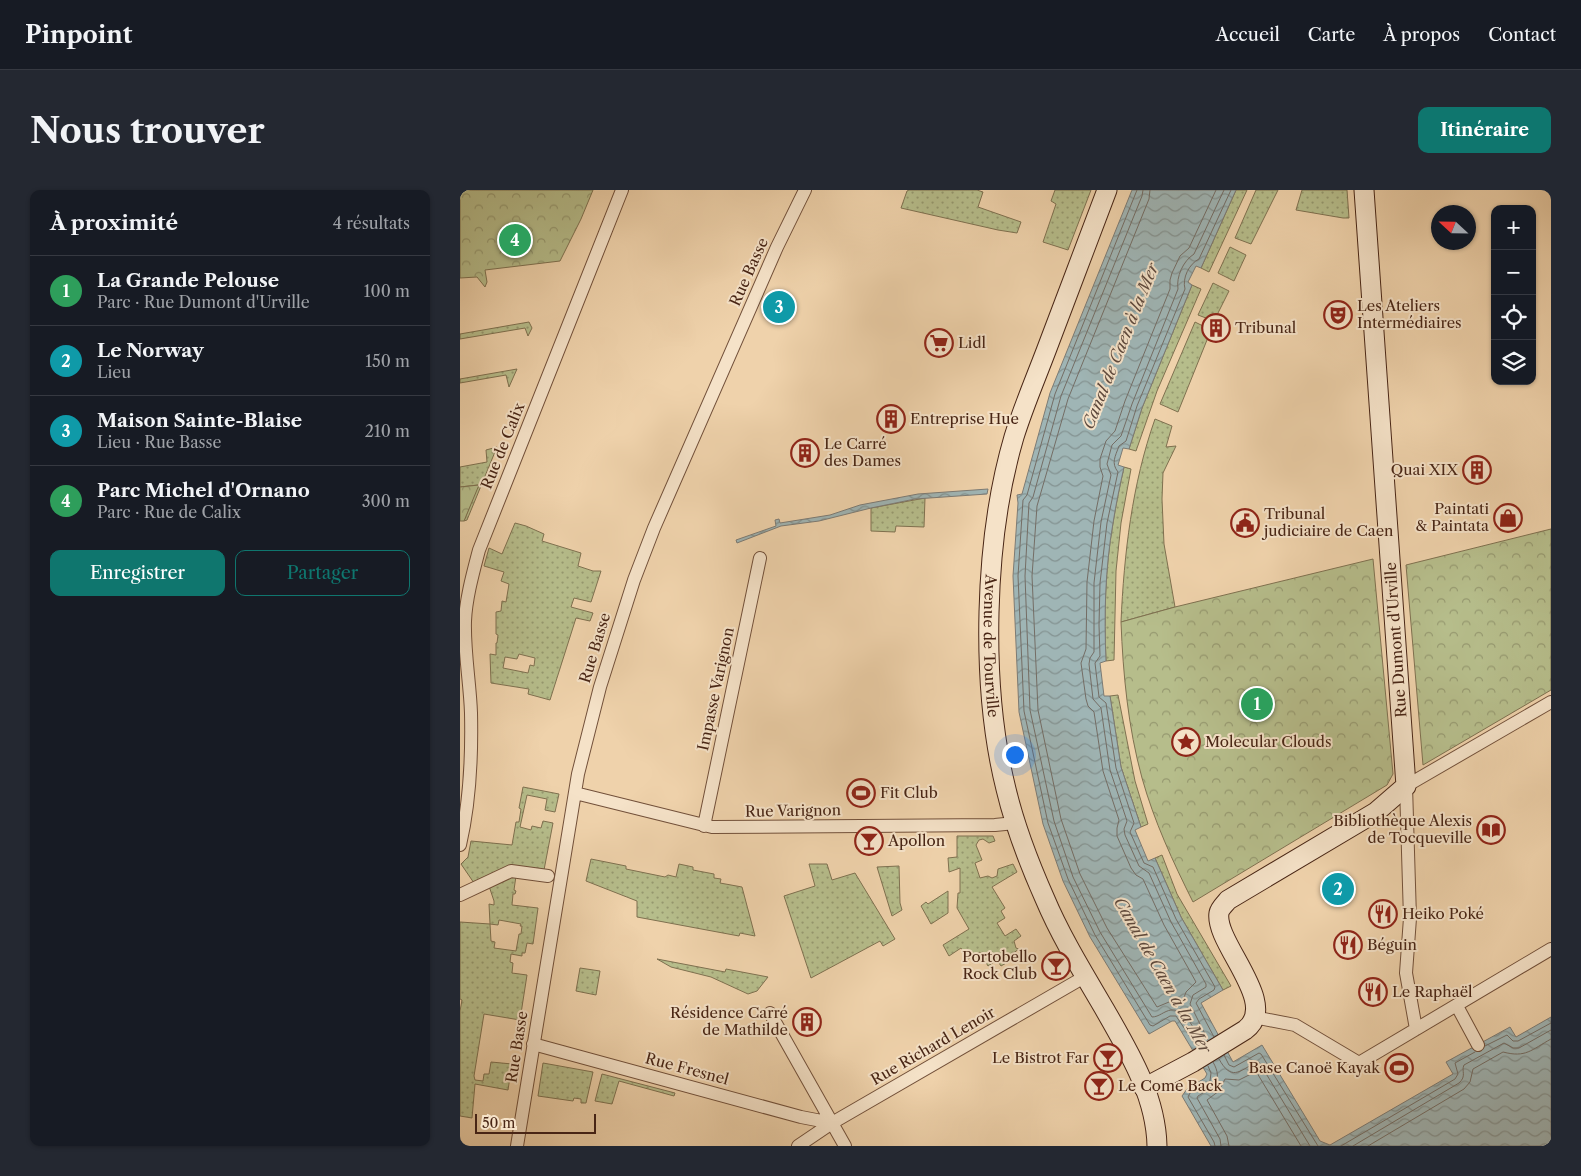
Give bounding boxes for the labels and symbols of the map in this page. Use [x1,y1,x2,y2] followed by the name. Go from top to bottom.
[1431,205,1476,250] north arrow
[499,221,531,259] pin: 4
[725,235,772,309] street label: Rue Basse
[1078,259,1163,432] water label: Canal de Caen à la Mer
[763,288,795,326] pin: 3
[1357,296,1462,332] place label: Les Ateliers Intermédiaires
[1323,300,1353,330] theatre icon: Les Ateliers Intermédiaires
[1201,313,1231,343] building icon: Tribunal
[1235,318,1297,337] place label: Tribunal
[924,328,954,358] supermarket icon: Lidl
[958,333,987,352] place label: Lidl
[477,400,529,492] street label: Rue de Calix
[876,404,906,434] building icon: Entreprise Hue
[910,409,1019,428] place label: Entreprise Hue
[824,434,901,470] place label: Le Carré des Dames
[790,438,820,468] building icon: Le Carré des Dames
[1462,455,1492,485] building icon: Quai XIX
[1391,460,1458,479] place label: Quai XIX
[1415,499,1489,535] place label: Paintati & Paintata
[1493,503,1523,533] shop icon: Paintati & Paintata
[1261,504,1394,540] place label: Tribunal judiciaire de Caen
[1230,508,1260,538] public building icon: Tribunal judiciaire de Caen
[1381,562,1410,718] street label: Rue Dumont d'Urville
[980,573,1003,718] street label: Avenue de Tourville
[575,610,614,685] street label: Rue Basse
[693,625,738,752] street label: Impasse Varignon
[1241,685,1273,723] pin: 1
[1171,727,1201,757] place icon: Molecular Clouds
[1205,732,1331,751] place label: Molecular Clouds
[1002,742,1028,768] your location
[846,778,876,808] sports icon: Fit Club
[880,783,938,802] place label: Fit Club
[745,800,842,821] street label: Rue Varignon
[1333,811,1472,847] place label: Bibliothèque Alexis de Tocqueville
[1476,815,1506,845] library icon: Bibliothèque Alexis de Tocqueville
[854,826,884,856] bar icon: Apollon
[887,831,946,850] place label: Apollon
[1322,870,1354,908] pin: 2
[1110,893,1217,1058] water label: Canal de Caen à la Mer
[1368,899,1398,929] restaurant icon: Heiko Poké
[1402,904,1484,923] place label: Heiko Poké
[1333,930,1363,960] restaurant icon: Béguin
[1367,935,1418,954] place label: Béguin
[962,947,1037,983] place label: Portobello Rock Club
[1041,951,1071,981] bar icon: Portobello Rock Club
[1358,977,1388,1007] restaurant icon: Le Raphaël
[1392,982,1473,1001] place label: Le Raphaël
[867,1002,999,1089] street label: Rue Richard Lenoir
[670,1003,788,1039] place label: Résidence Carré de Mathilde
[792,1007,822,1037] building icon: Résidence Carré de Mathilde
[501,1010,532,1084] street label: Rue Basse
[1093,1043,1123,1073] bar icon: Le Bistrot Far
[643,1048,731,1089] street label: Rue Fresnel
[992,1048,1090,1067] place label: Le Bistrot Far
[1384,1053,1414,1083] sports icon: Base Canoë Kayak
[1248,1058,1381,1077] place label: Base Canoë Kayak
[1084,1071,1114,1101] bar icon: Le Come Back
[1118,1076,1224,1095] place label: Le Come Back
[475,1111,596,1134] scale bar

